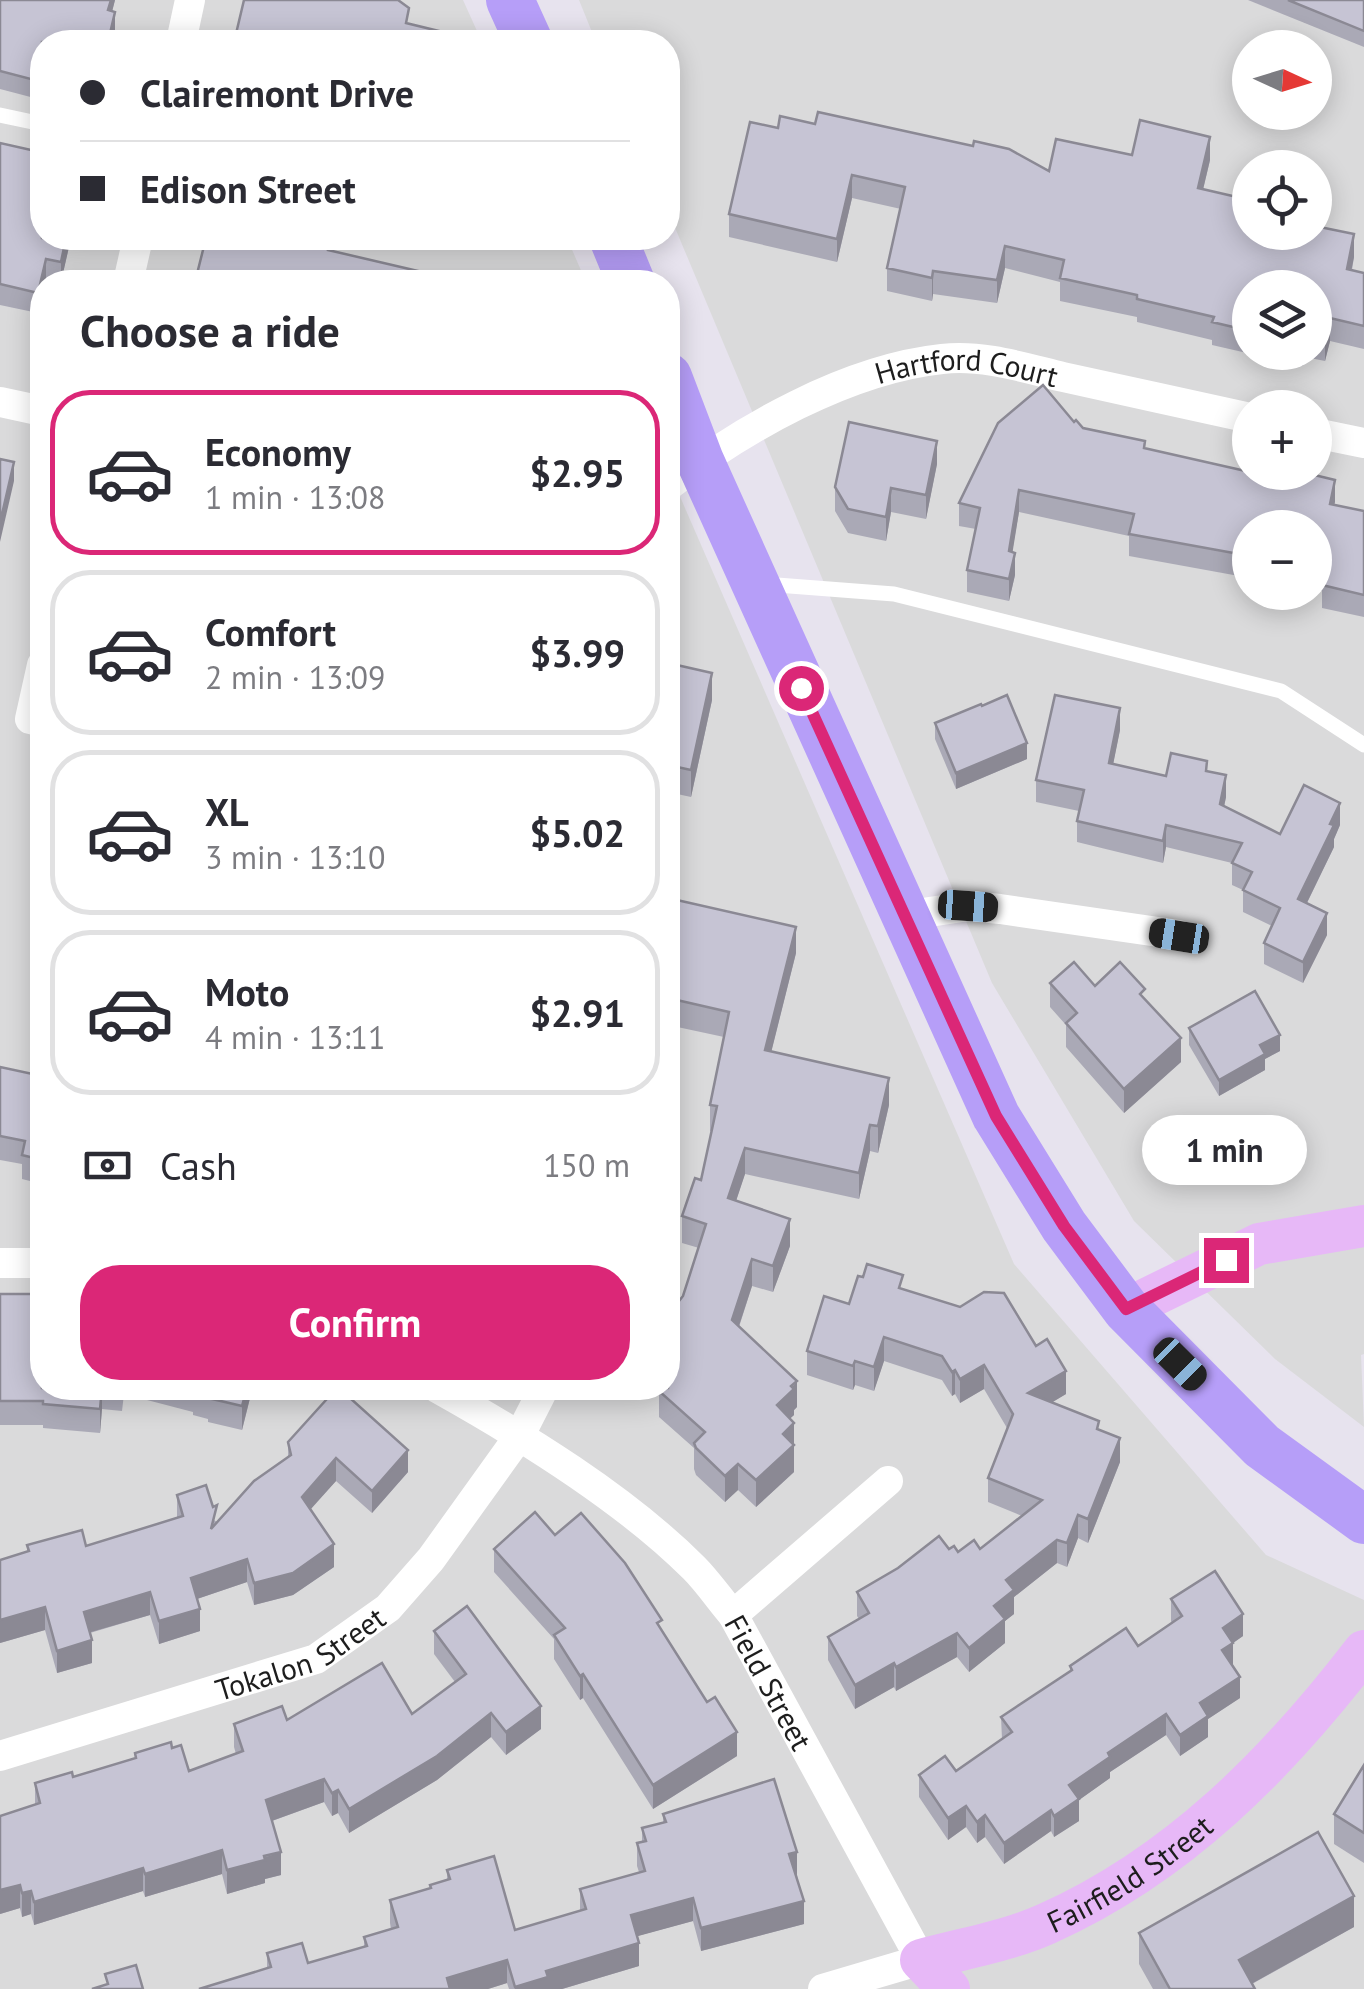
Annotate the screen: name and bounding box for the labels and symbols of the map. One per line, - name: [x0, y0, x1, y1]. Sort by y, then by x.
- north arrow: [1232, 30, 1332, 130]
- street label: Hartford Court: [870, 338, 1062, 395]
- route start: [779, 666, 824, 711]
- car: [937, 889, 999, 923]
- car: [1147, 916, 1211, 956]
- callout: 1 min: [1144, 1115, 1308, 1185]
- route end: [1204, 1238, 1249, 1283]
- car: [1148, 1332, 1212, 1396]
- street label: Tokalon Street: [210, 1597, 392, 1708]
- street label: Field Street: [717, 1607, 822, 1756]
- street label: Fairfield Street: [1040, 1806, 1220, 1941]

